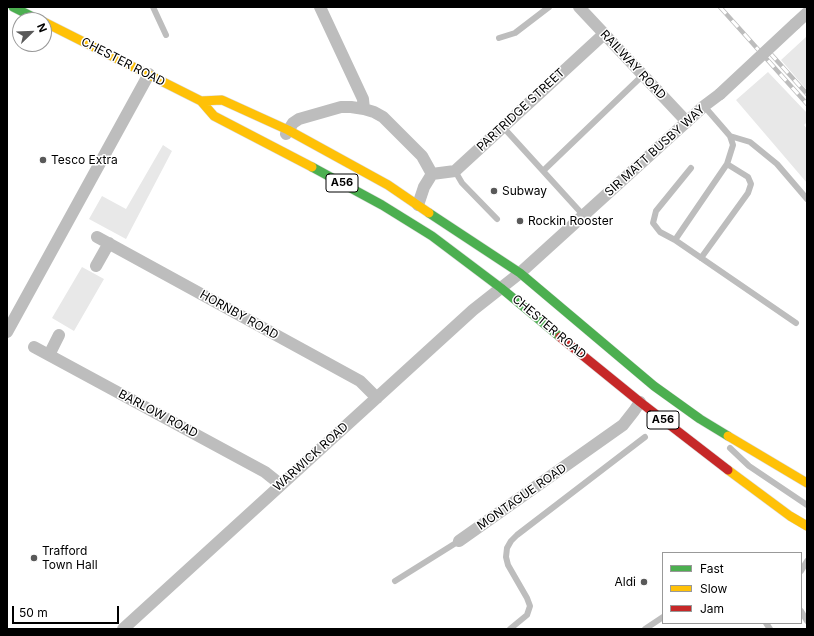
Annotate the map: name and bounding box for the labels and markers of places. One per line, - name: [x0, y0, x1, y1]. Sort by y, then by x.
- place label: Tesco Extra: [51, 153, 118, 167]
- marker: Tesco Extra: [38, 155, 48, 165]
- place label: Subway: [502, 184, 547, 198]
- marker: Subway: [489, 186, 499, 196]
- place label: Rockin Rooster: [528, 214, 613, 228]
- marker: Rockin Rooster: [515, 216, 525, 226]
- place label: Trafford Town Hall: [42, 544, 98, 572]
- marker: Trafford Town Hall: [29, 553, 39, 563]
- place label: Aldi: [615, 575, 636, 589]
- marker: Aldi: [639, 577, 649, 587]

